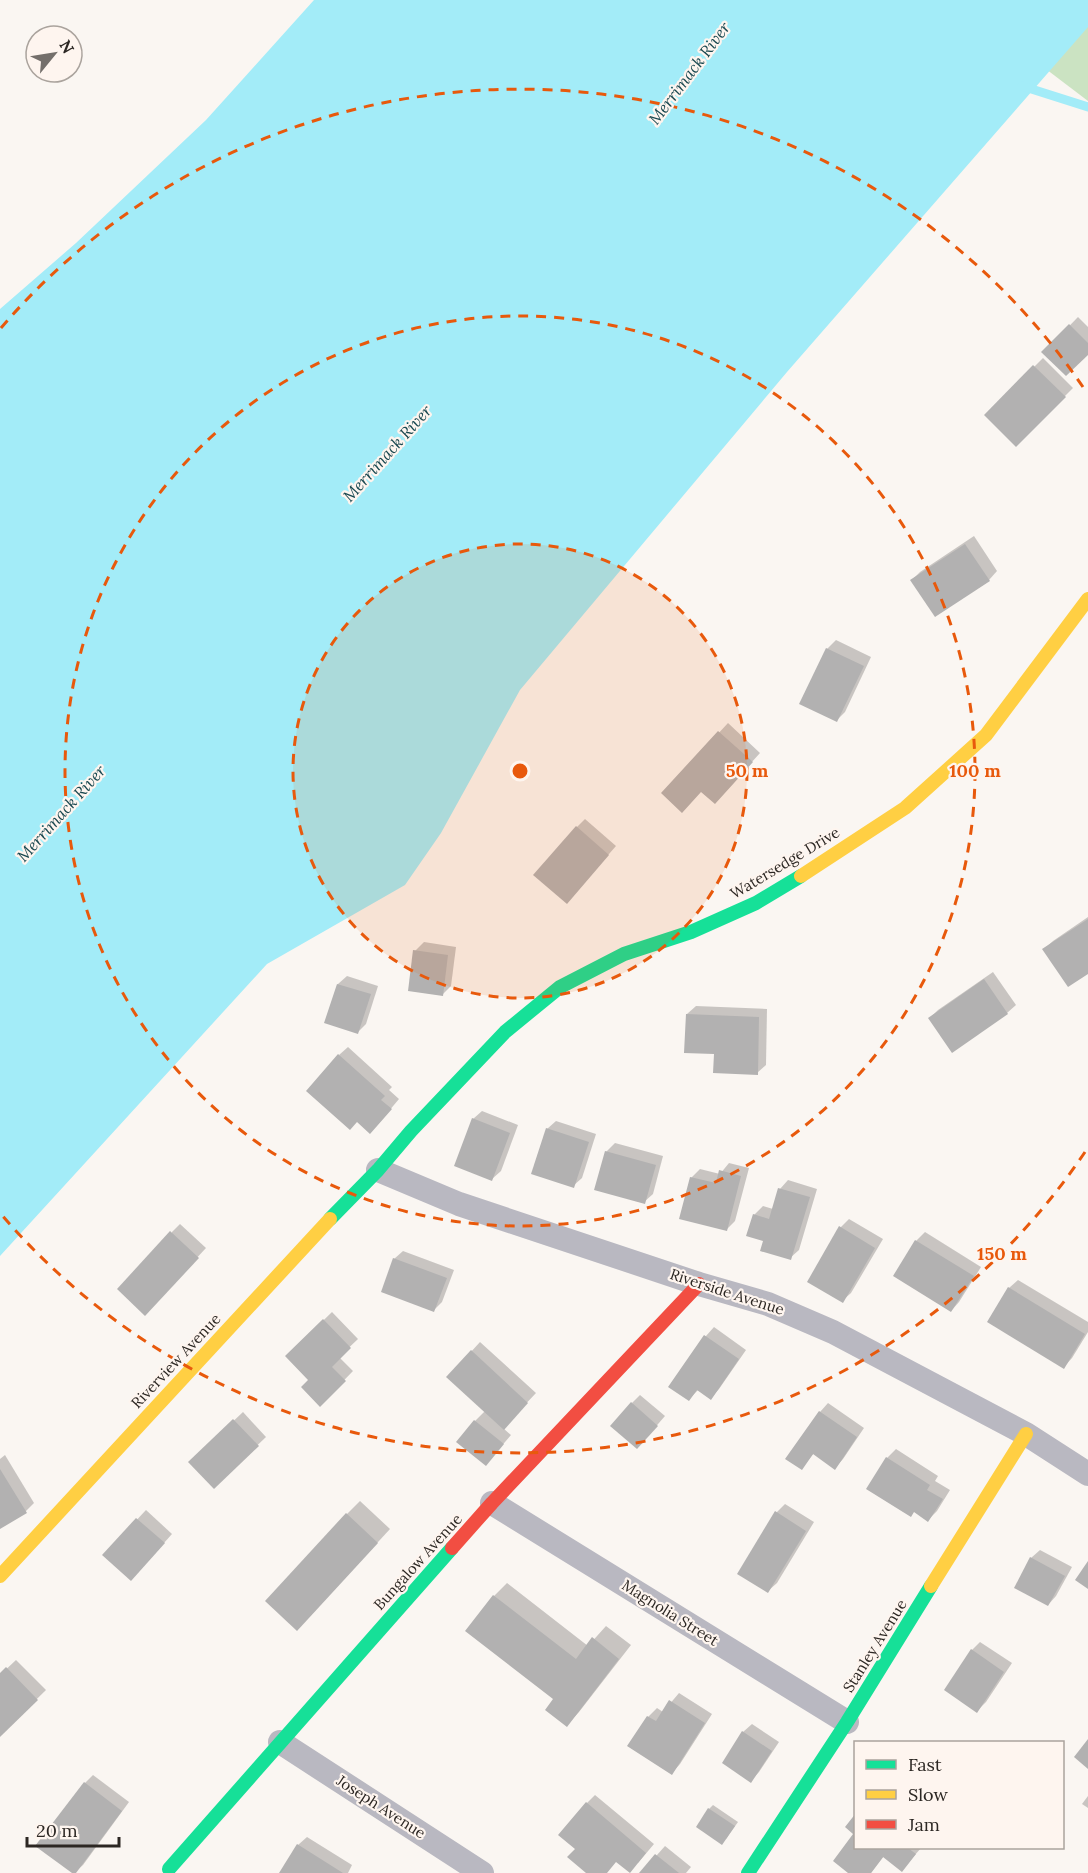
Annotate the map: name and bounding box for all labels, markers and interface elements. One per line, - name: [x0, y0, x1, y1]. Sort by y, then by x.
- water label: Merrimack River: [644, 17, 734, 128]
- north arrow: [24, 24, 84, 84]
- text: N: [55, 36, 79, 57]
- water label: Merrimack River: [338, 400, 436, 505]
- text: 50 m: [726, 759, 769, 782]
- text: 100 m: [949, 759, 1001, 782]
- water label: Merrimack River: [12, 760, 110, 865]
- centre of rings: [510, 761, 530, 781]
- street label: Watersedge Drive: [727, 822, 843, 903]
- text: 150 m: [977, 1242, 1027, 1265]
- street label: Riverside Avenue: [668, 1264, 787, 1319]
- street label: Riverview Avenue: [127, 1309, 224, 1412]
- street label: Bungalow Avenue: [369, 1510, 466, 1614]
- street label: Magnolia Street: [619, 1575, 722, 1650]
- street label: Stanley Avenue: [838, 1596, 911, 1696]
- legend: [854, 1741, 1064, 1849]
- text: Fast: [908, 1753, 942, 1776]
- street label: Joseph Avenue: [332, 1770, 429, 1842]
- text: Slow: [908, 1783, 948, 1806]
- scale bar: [27, 1810, 118, 1848]
- text: Jam: [907, 1813, 940, 1836]
- text: 20 m: [36, 1819, 78, 1842]

